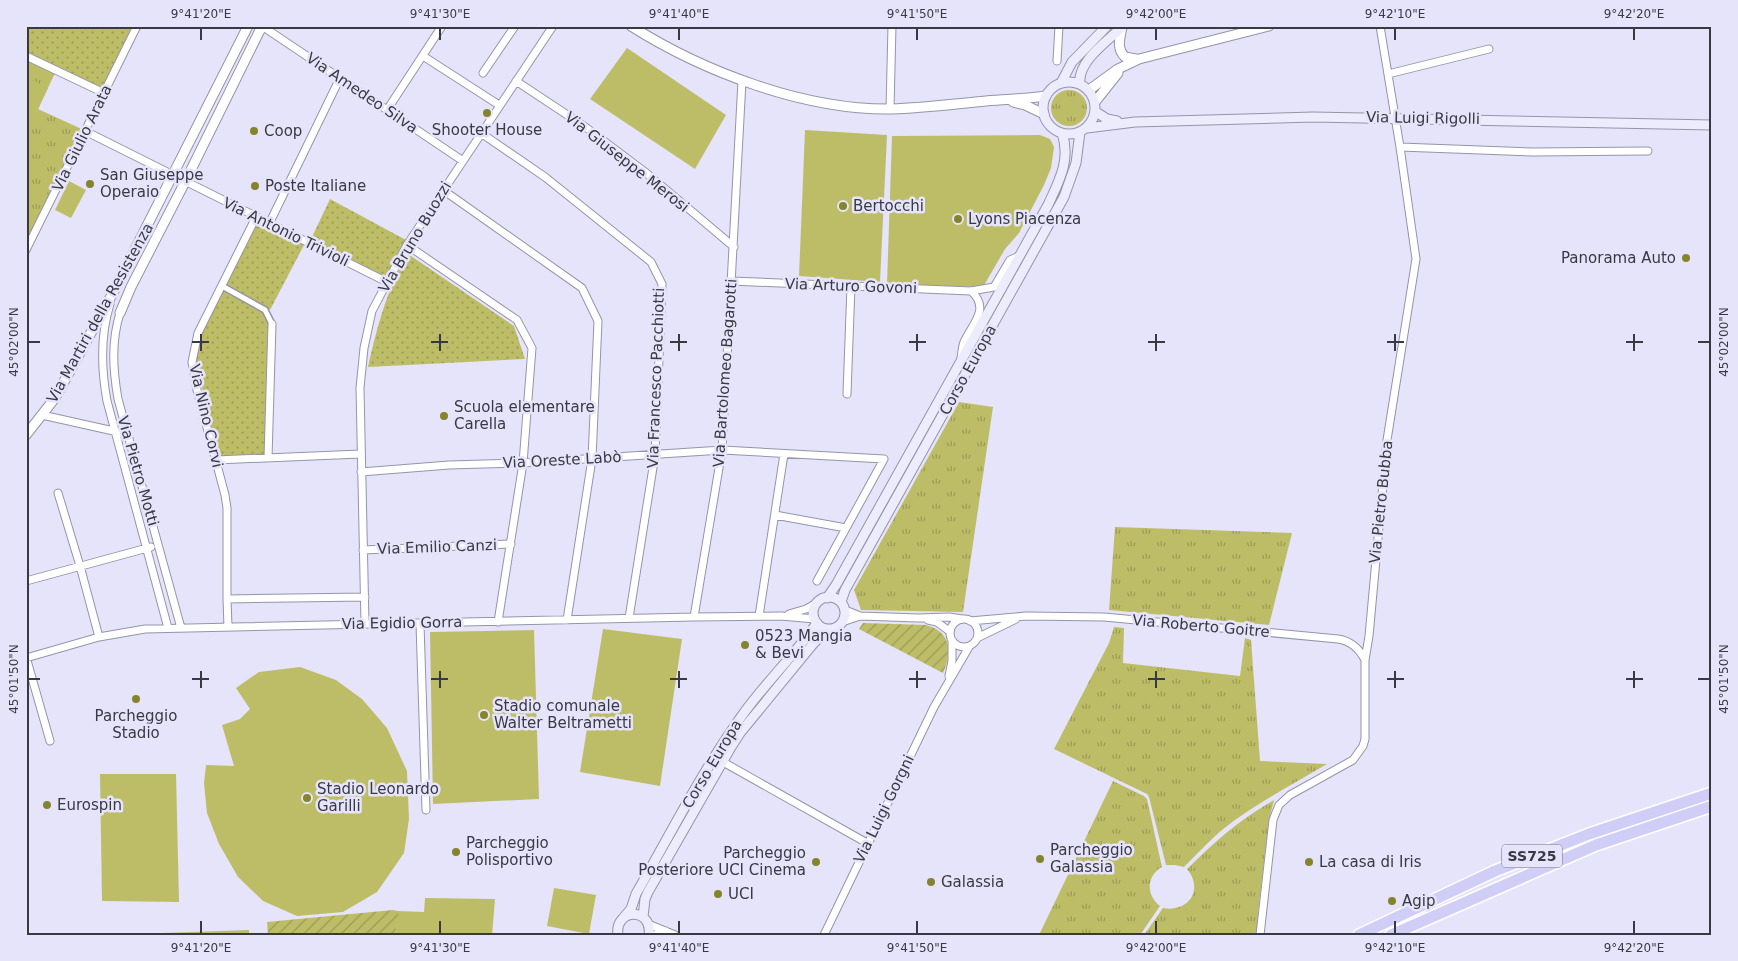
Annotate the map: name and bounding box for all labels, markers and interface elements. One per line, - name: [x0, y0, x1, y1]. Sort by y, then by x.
- text: 9°41'20"E: [171, 7, 231, 21]
- text: 9°41'30"E: [410, 7, 470, 21]
- text: 9°41'40"E: [649, 7, 709, 21]
- text: 9°41'50"E: [887, 7, 947, 21]
- text: 9°42'00"E: [1126, 7, 1186, 21]
- text: 9°42'10"E: [1365, 7, 1425, 21]
- text: 9°42'20"E: [1604, 7, 1664, 21]
- street label: Via Amedeo Silva: [303, 49, 421, 137]
- street label: Via Giulio Arata: [48, 82, 116, 194]
- marker: Shooter House: [481, 107, 493, 119]
- street label: Via Giuseppe Merosi: [561, 108, 693, 216]
- street label: Via Luigi Rigolli: [1366, 108, 1480, 128]
- place label: Shooter House: [432, 121, 542, 139]
- place label: Coop: [264, 122, 302, 140]
- marker: Coop: [248, 125, 260, 137]
- place label: San Giuseppe Operaio: [100, 166, 204, 201]
- place label: Poste Italiane: [265, 177, 366, 195]
- marker: San Giuseppe Operaio: [84, 178, 96, 190]
- street label: Via Bruno Buozzi: [375, 178, 455, 296]
- marker: Poste Italiane: [249, 180, 261, 192]
- street label: Via Antonio Trivioli: [220, 194, 352, 270]
- place label: Bertocchi: [853, 197, 924, 215]
- marker: Bertocchi: [837, 200, 849, 212]
- place label: Lyons Piacenza: [968, 210, 1081, 228]
- marker: Lyons Piacenza: [952, 213, 964, 225]
- street label: Via Martiri della Resistenza: [43, 220, 157, 406]
- place label: Panorama Auto: [1561, 249, 1676, 267]
- marker: Panorama Auto: [1680, 252, 1692, 264]
- street label: Via Arturo Govoni: [785, 275, 917, 297]
- street label: Via Bartolomeo Bagarotti: [709, 278, 741, 468]
- street label: Via Francesco Pacchiotti: [644, 287, 668, 469]
- text: 45°02'00"N: [7, 307, 21, 377]
- text: 45°02'00"N: [1717, 307, 1731, 377]
- street label: Corso Europa: [936, 322, 1000, 418]
- street label: Via Nino Corvi: [185, 362, 227, 470]
- place label: Scuola elementare Carella: [454, 398, 595, 433]
- marker: Scuola elementare Carella: [438, 410, 450, 422]
- street label: Via Pietro Motti: [114, 414, 162, 528]
- street label: Via Pietro Bubba: [1366, 439, 1396, 565]
- street label: Via Oreste Labò: [502, 448, 622, 472]
- street label: Via Emilio Canzi: [377, 536, 497, 558]
- street label: Via Roberto Goitre: [1132, 611, 1270, 641]
- street label: Via Egidio Gorra: [341, 613, 463, 633]
- place label: 0523 Mangia & Bevi: [755, 627, 852, 662]
- marker: 0523 Mangia & Bevi: [739, 639, 751, 651]
- text: 45°01'50"N: [7, 644, 21, 714]
- text: 45°01'50"N: [1717, 644, 1731, 714]
- marker: Parcheggio Stadio: [130, 693, 142, 705]
- place label: Stadio comunale Walter Beltrametti: [494, 697, 632, 732]
- place label: Parcheggio Stadio: [95, 707, 177, 742]
- marker: Stadio comunale Walter Beltrametti: [478, 709, 490, 721]
- street label: Corso Europa: [678, 716, 746, 812]
- street label: Via Luigi Gorgni: [850, 752, 918, 866]
- place label: Stadio Leonardo Garilli: [317, 780, 439, 815]
- marker: Stadio Leonardo Garilli: [301, 792, 313, 804]
- place label: Eurospin: [57, 796, 122, 814]
- marker: Eurospin: [41, 799, 53, 811]
- place label: Parcheggio Polisportivo: [466, 834, 553, 869]
- place label: Parcheggio Galassia: [1050, 841, 1133, 876]
- place label: Parcheggio Posteriore UCI Cinema: [638, 844, 806, 879]
- road number: SS725: [1502, 844, 1562, 868]
- marker: Parcheggio Polisportivo: [450, 846, 462, 858]
- marker: Parcheggio Galassia: [1034, 853, 1046, 865]
- place label: La casa di Iris: [1319, 853, 1422, 871]
- marker: Parcheggio Posteriore UCI Cinema: [810, 856, 822, 868]
- marker: La casa di Iris: [1303, 856, 1315, 868]
- place label: Galassia: [941, 873, 1004, 891]
- marker: Galassia: [925, 876, 937, 888]
- place label: UCI: [728, 885, 754, 903]
- marker: UCI: [712, 888, 724, 900]
- place label: Agip: [1402, 892, 1435, 910]
- marker: Agip: [1386, 895, 1398, 907]
- text: 9°41'20"E: [171, 941, 231, 955]
- text: 9°41'30"E: [410, 941, 470, 955]
- text: 9°41'40"E: [649, 941, 709, 955]
- text: 9°41'50"E: [887, 941, 947, 955]
- text: 9°42'00"E: [1126, 941, 1186, 955]
- text: 9°42'10"E: [1365, 941, 1425, 955]
- text: 9°42'20"E: [1604, 941, 1664, 955]

